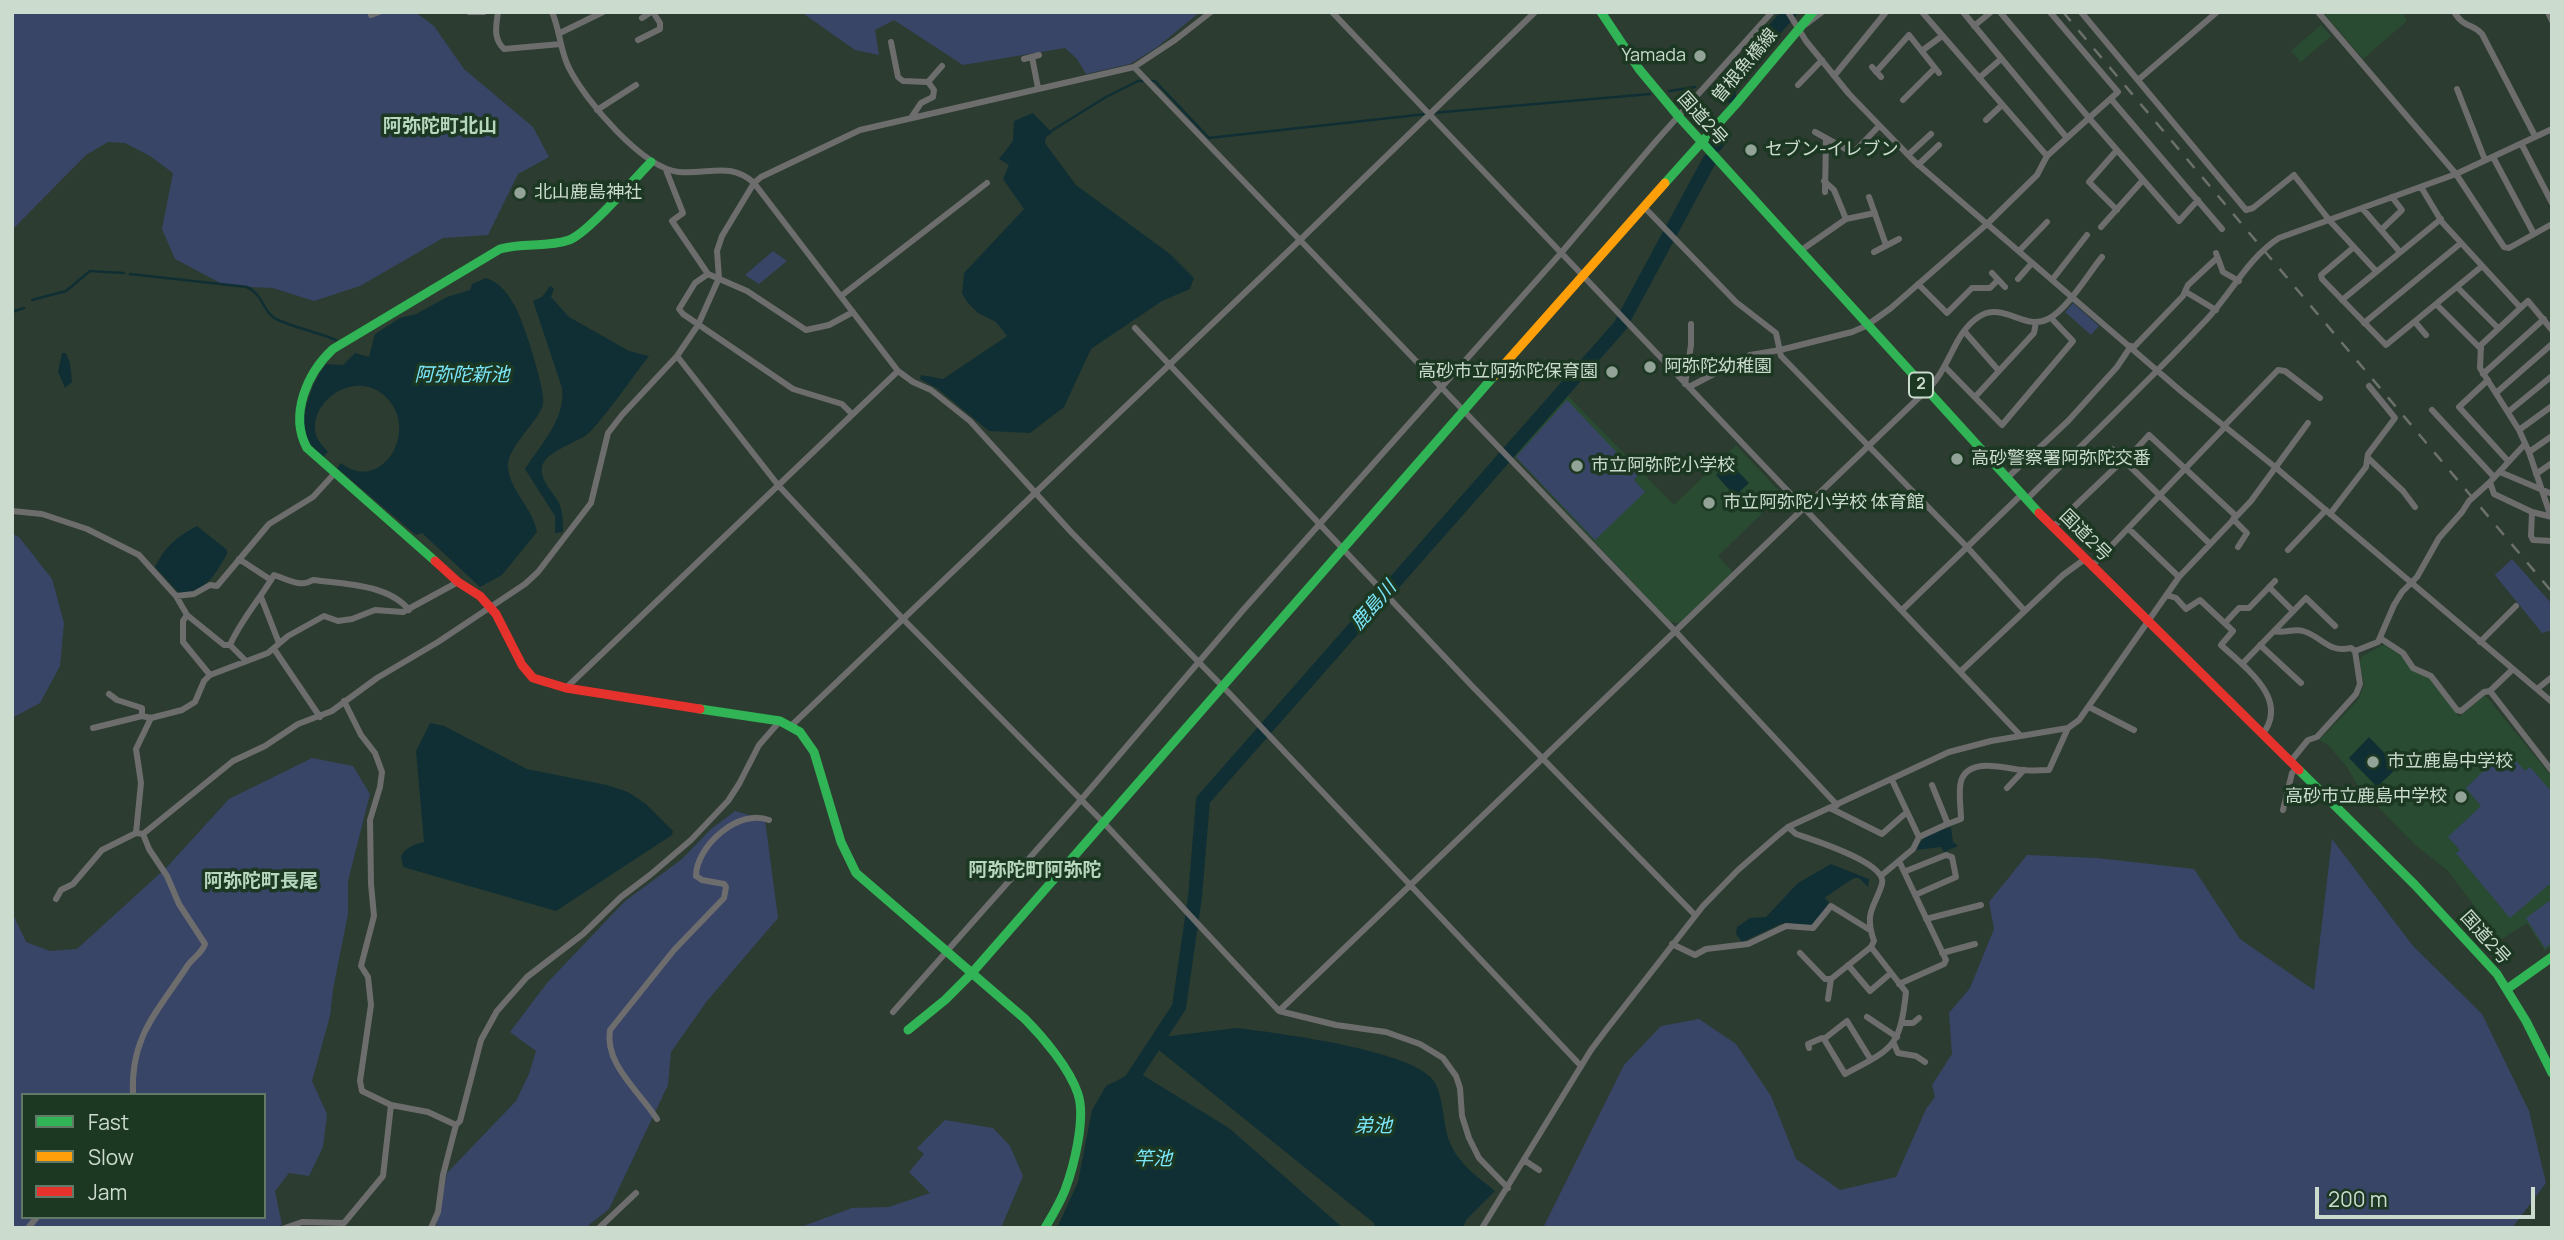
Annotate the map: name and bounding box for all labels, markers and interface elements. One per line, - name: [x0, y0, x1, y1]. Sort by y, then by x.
- street label: 曽根魚橋線: [1708, 25, 1782, 107]
- place label: Yamada: [1622, 45, 1686, 67]
- marker: Yamada: [1692, 48, 1708, 64]
- street label: 国道2号: [1672, 88, 1732, 150]
- district label: 阿弥陀町北山: [383, 116, 497, 138]
- place label: セブン-イレブン: [1765, 139, 1899, 161]
- marker: セブン-イレブン: [1743, 142, 1759, 158]
- place label: 北山鹿島神社: [534, 182, 642, 204]
- marker: 北山鹿島神社: [512, 185, 528, 201]
- place label: 阿弥陀幼稚園: [1664, 356, 1772, 378]
- marker: 阿弥陀幼稚園: [1642, 359, 1658, 375]
- place label: 高砂市立阿弥陀保育園: [1418, 361, 1598, 383]
- marker: 高砂市立阿弥陀保育園: [1604, 364, 1620, 380]
- water label: 阿弥陀新池: [415, 365, 509, 387]
- road number: 2: [1909, 372, 1933, 398]
- place label: 高砂警察署阿弥陀交番: [1971, 448, 2151, 470]
- marker: 高砂警察署阿弥陀交番: [1949, 451, 1965, 467]
- place label: 市立阿弥陀小学校: [1591, 455, 1735, 477]
- marker: 市立阿弥陀小学校: [1569, 458, 1585, 474]
- place label: 市立阿弥陀小学校 体育館: [1723, 492, 1925, 514]
- marker: 市立阿弥陀小学校 体育館: [1701, 495, 1717, 511]
- street label: 国道2号: [2055, 506, 2115, 566]
- water label: 鹿島川: [1347, 577, 1401, 635]
- place label: 市立鹿島中学校: [2387, 751, 2513, 773]
- marker: 市立鹿島中学校: [2365, 754, 2381, 770]
- place label: 高砂市立鹿島中学校: [2285, 786, 2447, 808]
- marker: 高砂市立鹿島中学校: [2453, 789, 2469, 805]
- district label: 阿弥陀町阿弥陀: [969, 860, 1101, 882]
- district label: 阿弥陀町長尾: [204, 871, 318, 893]
- street label: 国道2号: [2455, 907, 2515, 969]
- legend: [21, 1093, 266, 1219]
- text: Fast: [88, 1108, 129, 1136]
- water label: 弟池: [1354, 1116, 1392, 1138]
- text: Slow: [88, 1143, 134, 1171]
- water label: 竿池: [1134, 1149, 1172, 1171]
- scale bar: [2319, 1174, 2540, 1218]
- text: Jam: [88, 1178, 127, 1206]
- text: 200 m: [2328, 1185, 2388, 1213]

